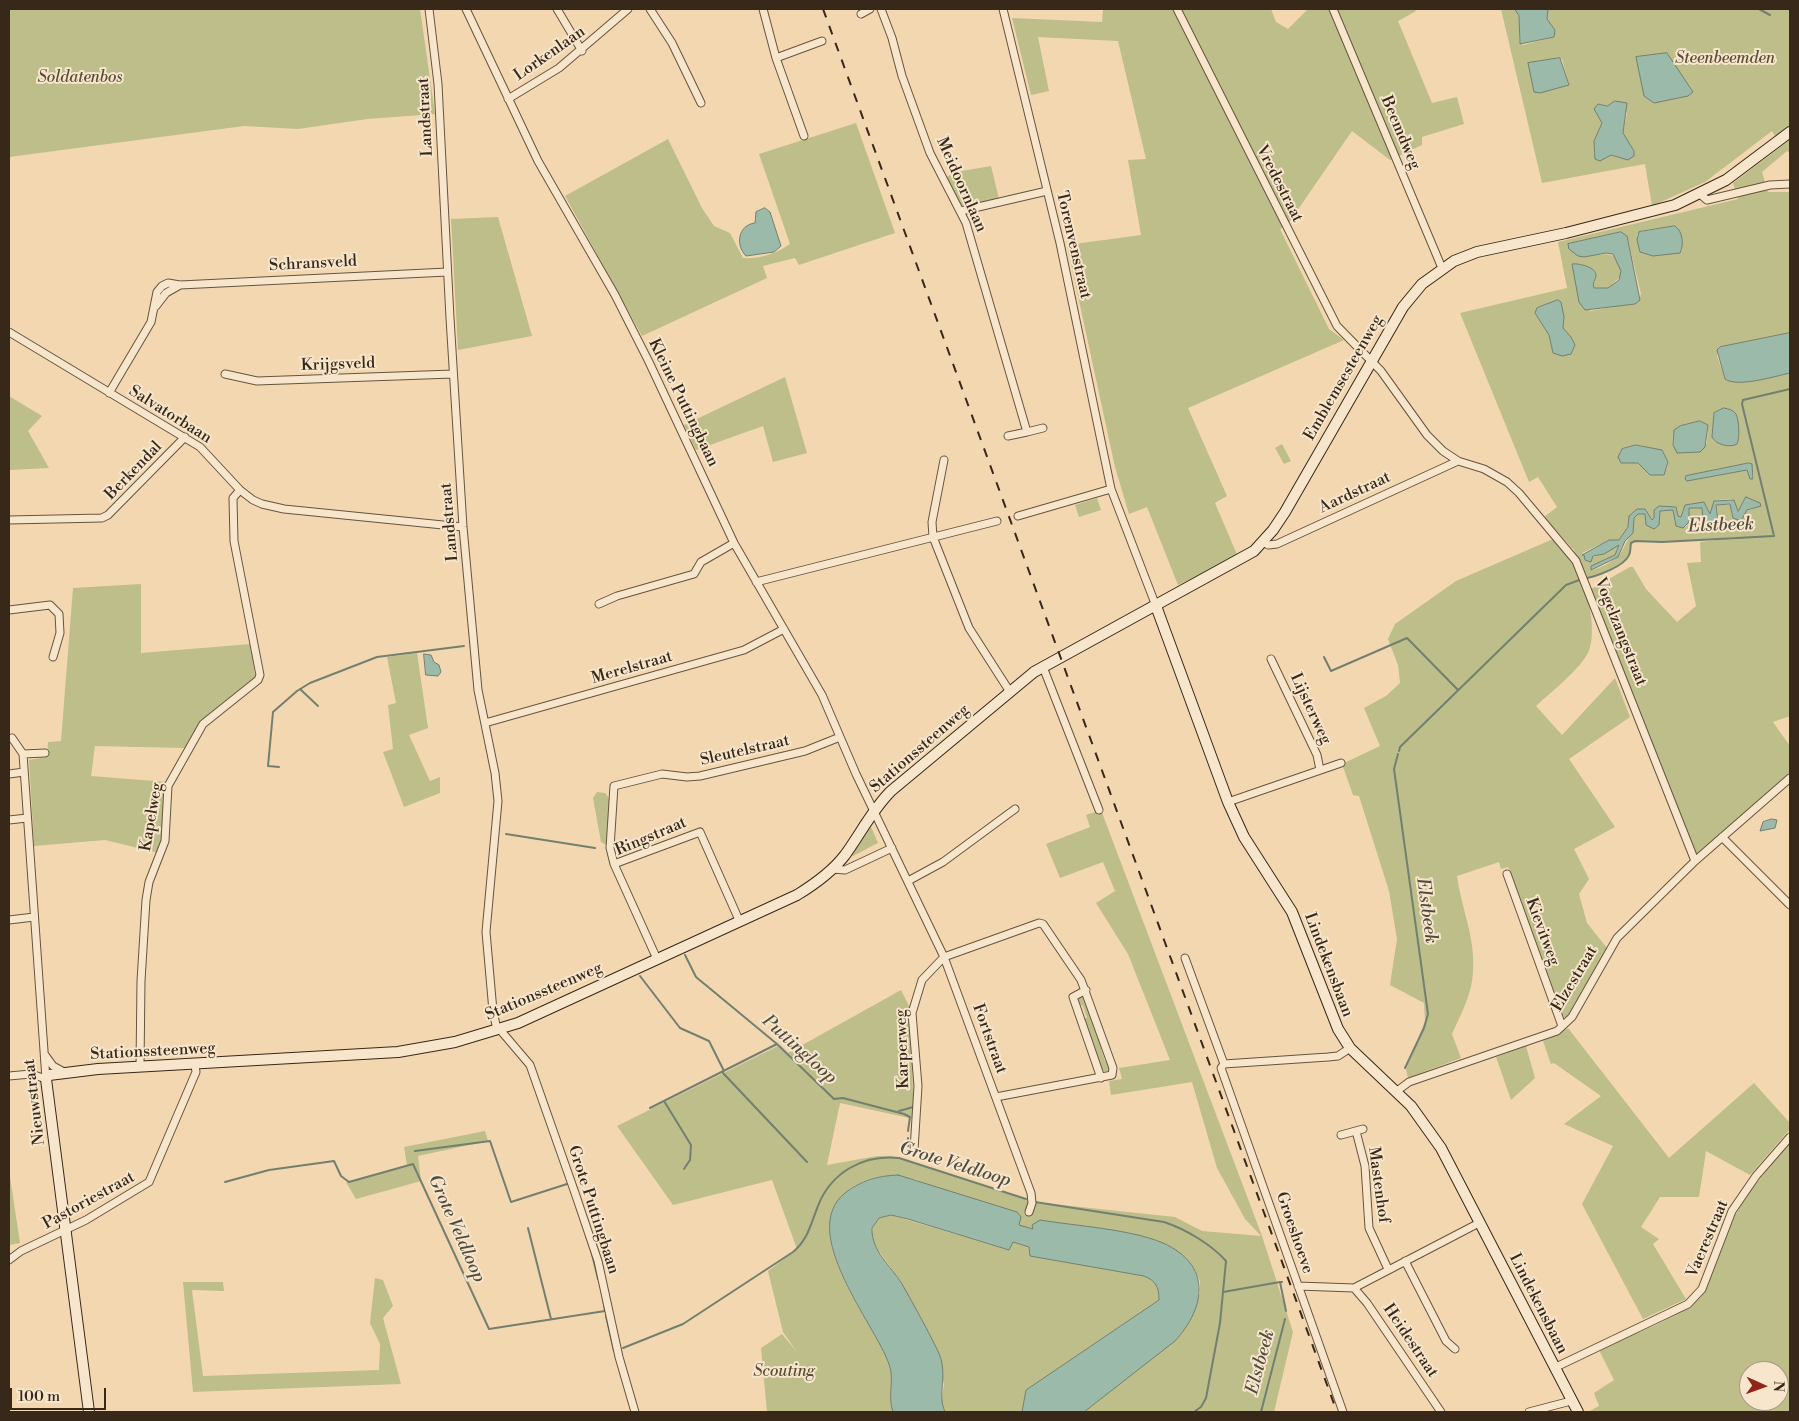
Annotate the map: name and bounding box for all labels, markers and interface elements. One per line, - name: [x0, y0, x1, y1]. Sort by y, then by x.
- street label: Lorkenlaan: [511, 22, 589, 86]
- park label: Steenbeemden: [1675, 49, 1775, 69]
- park label: Soldatenbos: [38, 68, 122, 88]
- street label: Landstraat: [414, 77, 438, 157]
- street label: Beemdweg: [1376, 93, 1424, 173]
- street label: Meidoornlaan: [932, 135, 990, 235]
- street label: Vredestraat: [1251, 142, 1307, 226]
- street label: Torenvenstraat: [1051, 189, 1095, 301]
- street label: Schransveld: [269, 252, 357, 276]
- street label: Emblemsesteenweg: [1300, 312, 1388, 444]
- street label: Kleine Puttingbaan: [644, 336, 722, 470]
- street label: Krijgsveld: [301, 354, 375, 376]
- street label: Salvatorbaan: [125, 382, 215, 448]
- street label: Berkendal: [101, 438, 167, 504]
- street label: Aardstraat: [1316, 468, 1394, 518]
- street label: Landstraat: [437, 482, 463, 562]
- water label: Elstbeek: [1688, 514, 1754, 538]
- street label: Vogelzangstraat: [1590, 575, 1650, 689]
- street label: Merelstraat: [589, 647, 675, 689]
- street label: Lijsterweg: [1285, 670, 1335, 748]
- street label: Stationssteenweg: [866, 701, 974, 797]
- street label: Sleutelstraat: [699, 731, 791, 771]
- street label: Kapelweg: [136, 781, 168, 853]
- street label: Ringstraat: [612, 813, 690, 861]
- water label: Elstbeek: [1411, 877, 1441, 945]
- street label: Kievitweg: [1521, 895, 1563, 969]
- street label: Lindekensbaan: [1299, 910, 1357, 1020]
- street label: Elzestraat: [1548, 943, 1602, 1015]
- street label: Stationssteenweg: [483, 959, 605, 1025]
- street label: Fortstraat: [968, 1001, 1010, 1077]
- street label: Karperweg: [892, 1009, 914, 1089]
- water label: Puttingloop: [757, 1011, 841, 1089]
- street label: Stationssteenweg: [90, 1039, 216, 1065]
- street label: Nieuwstraat: [20, 1058, 50, 1146]
- water label: Grote Veldloop: [896, 1138, 1014, 1192]
- street label: Grote Puttingbaan: [563, 1143, 623, 1277]
- street label: Mastenhof: [1363, 1146, 1393, 1224]
- street label: Pastoriestraat: [40, 1168, 138, 1234]
- water label: Grote Veldloop: [423, 1172, 489, 1286]
- street label: Groeshoeve: [1271, 1190, 1317, 1276]
- street label: Vaerestraat: [1683, 1197, 1733, 1281]
- street label: Lindekensbaan: [1504, 1251, 1572, 1357]
- street label: Heidestraat: [1378, 1300, 1442, 1382]
- water label: Elstbeek: [1242, 1327, 1280, 1397]
- north arrow: [1739, 1361, 1789, 1411]
- park label: Scouting: [753, 1362, 815, 1382]
- scale bar: [12, 1378, 109, 1410]
- text: N: [1769, 1381, 1787, 1392]
- text: 100 m: [18, 1387, 60, 1406]

